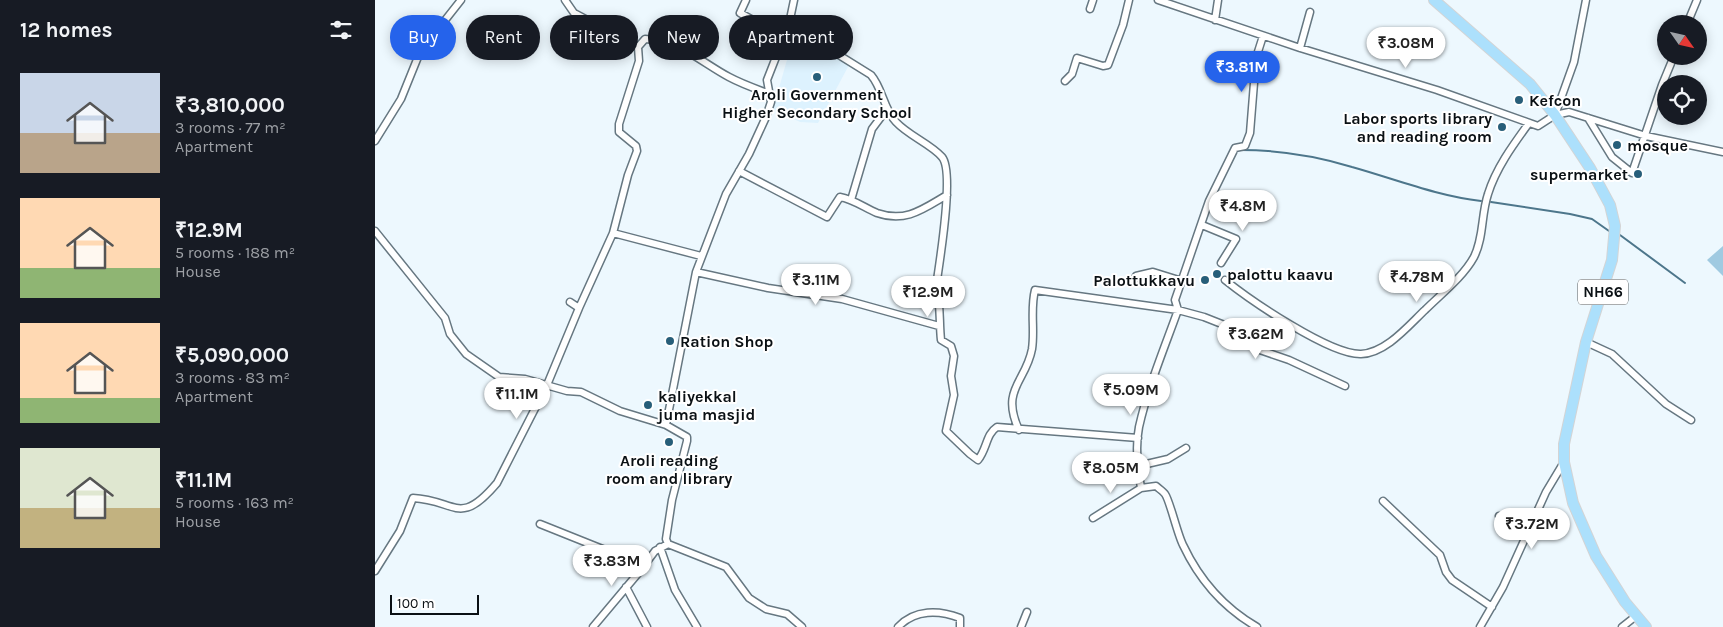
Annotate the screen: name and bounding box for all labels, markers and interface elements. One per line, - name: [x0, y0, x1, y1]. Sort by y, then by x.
- chip: Buy: [390, 15, 456, 60]
- chip: Rent: [466, 15, 540, 60]
- chip: Filters: [550, 15, 638, 60]
- chip: New: [648, 15, 719, 60]
- chip: Apartment: [729, 15, 853, 60]
- north arrow: [1657, 15, 1707, 65]
- map controls: [1657, 15, 1707, 125]
- icon: filters: [327, 16, 355, 44]
- text: 12 homes: [20, 18, 113, 42]
- pin: ₹3.08M: [1365, 27, 1447, 69]
- text: ₹3.08M: [1378, 33, 1435, 52]
- pin: ₹3.81M: [1201, 51, 1283, 93]
- text: ₹3.81M: [1216, 57, 1268, 76]
- marker: Aroli Government Higher Secondary School: [811, 71, 823, 83]
- button: locate: [1657, 75, 1707, 125]
- place label: Aroli Government Higher Secondary School: [722, 85, 912, 122]
- place label: Kefcon: [1529, 91, 1581, 110]
- icon: home: [60, 93, 120, 153]
- text: ₹3,810,000: [175, 93, 285, 117]
- marker: Kefcon: [1513, 94, 1525, 106]
- place label: Labor sports library and reading room: [1343, 109, 1492, 146]
- text: 3 rooms · 77 m²: [175, 118, 286, 137]
- marker: Labor sports library and reading room: [1496, 121, 1508, 133]
- place label: mosque: [1627, 136, 1688, 155]
- text: Apartment: [175, 137, 253, 156]
- marker: mosque: [1611, 139, 1623, 151]
- place label: supermarket: [1530, 165, 1628, 184]
- marker: supermarket: [1632, 168, 1644, 180]
- pin: ₹4.8M: [1208, 190, 1278, 232]
- text: ₹4.8M: [1220, 196, 1266, 215]
- icon: home: [60, 218, 120, 278]
- text: ₹12.9M: [175, 218, 243, 242]
- text: 5 rooms · 188 m²: [175, 243, 295, 262]
- pin: ₹4.78M: [1376, 260, 1458, 303]
- text: House: [175, 262, 221, 281]
- pin: ₹3.11M: [775, 264, 857, 306]
- place label: palottu kaavu: [1227, 265, 1333, 284]
- text: ₹4.78M: [1390, 267, 1444, 286]
- marker: palottu kaavu: [1211, 268, 1223, 280]
- text: ₹3.11M: [792, 270, 840, 289]
- place label: Palottukkavu: [1093, 271, 1195, 290]
- marker: Palottukkavu: [1199, 274, 1211, 286]
- pin: ₹12.9M: [887, 276, 969, 318]
- road number: NH66: [1578, 280, 1628, 304]
- text: ₹12.9M: [902, 282, 954, 301]
- pin: ₹3.62M: [1215, 318, 1297, 360]
- text: ₹3.62M: [1228, 324, 1284, 343]
- place label: Ration Shop: [680, 332, 774, 351]
- marker: Ration Shop: [664, 335, 676, 347]
- icon: home: [60, 343, 120, 403]
- text: ₹5,090,000: [175, 343, 289, 367]
- text: 3 rooms · 83 m²: [175, 368, 290, 387]
- pin: ₹5.09M: [1090, 374, 1172, 416]
- pin: ₹11.1M: [476, 378, 558, 420]
- text: ₹5.09M: [1103, 380, 1159, 399]
- text: ₹11.1M: [495, 384, 539, 403]
- text: Apartment: [175, 387, 253, 406]
- place label: kaliyekkal juma masjid: [656, 387, 755, 424]
- marker: kaliyekkal juma masjid: [642, 399, 654, 411]
- marker: Aroli reading room and library: [663, 436, 675, 448]
- place label: Aroli reading room and library: [606, 451, 732, 488]
- pin: ₹8.05M: [1070, 452, 1152, 494]
- text: ₹8.05M: [1083, 458, 1139, 477]
- icon: home: [60, 468, 120, 528]
- text: ₹11.1M: [175, 468, 232, 492]
- text: 5 rooms · 163 m²: [175, 493, 294, 512]
- pin: ₹3.72M: [1491, 508, 1573, 550]
- text: House: [175, 512, 221, 531]
- text: ₹3.72M: [1505, 514, 1559, 533]
- pin: ₹3.83M: [571, 544, 653, 587]
- text: ₹3.83M: [584, 551, 640, 570]
- scale bar: [390, 592, 479, 615]
- text: 100 m: [397, 595, 435, 612]

